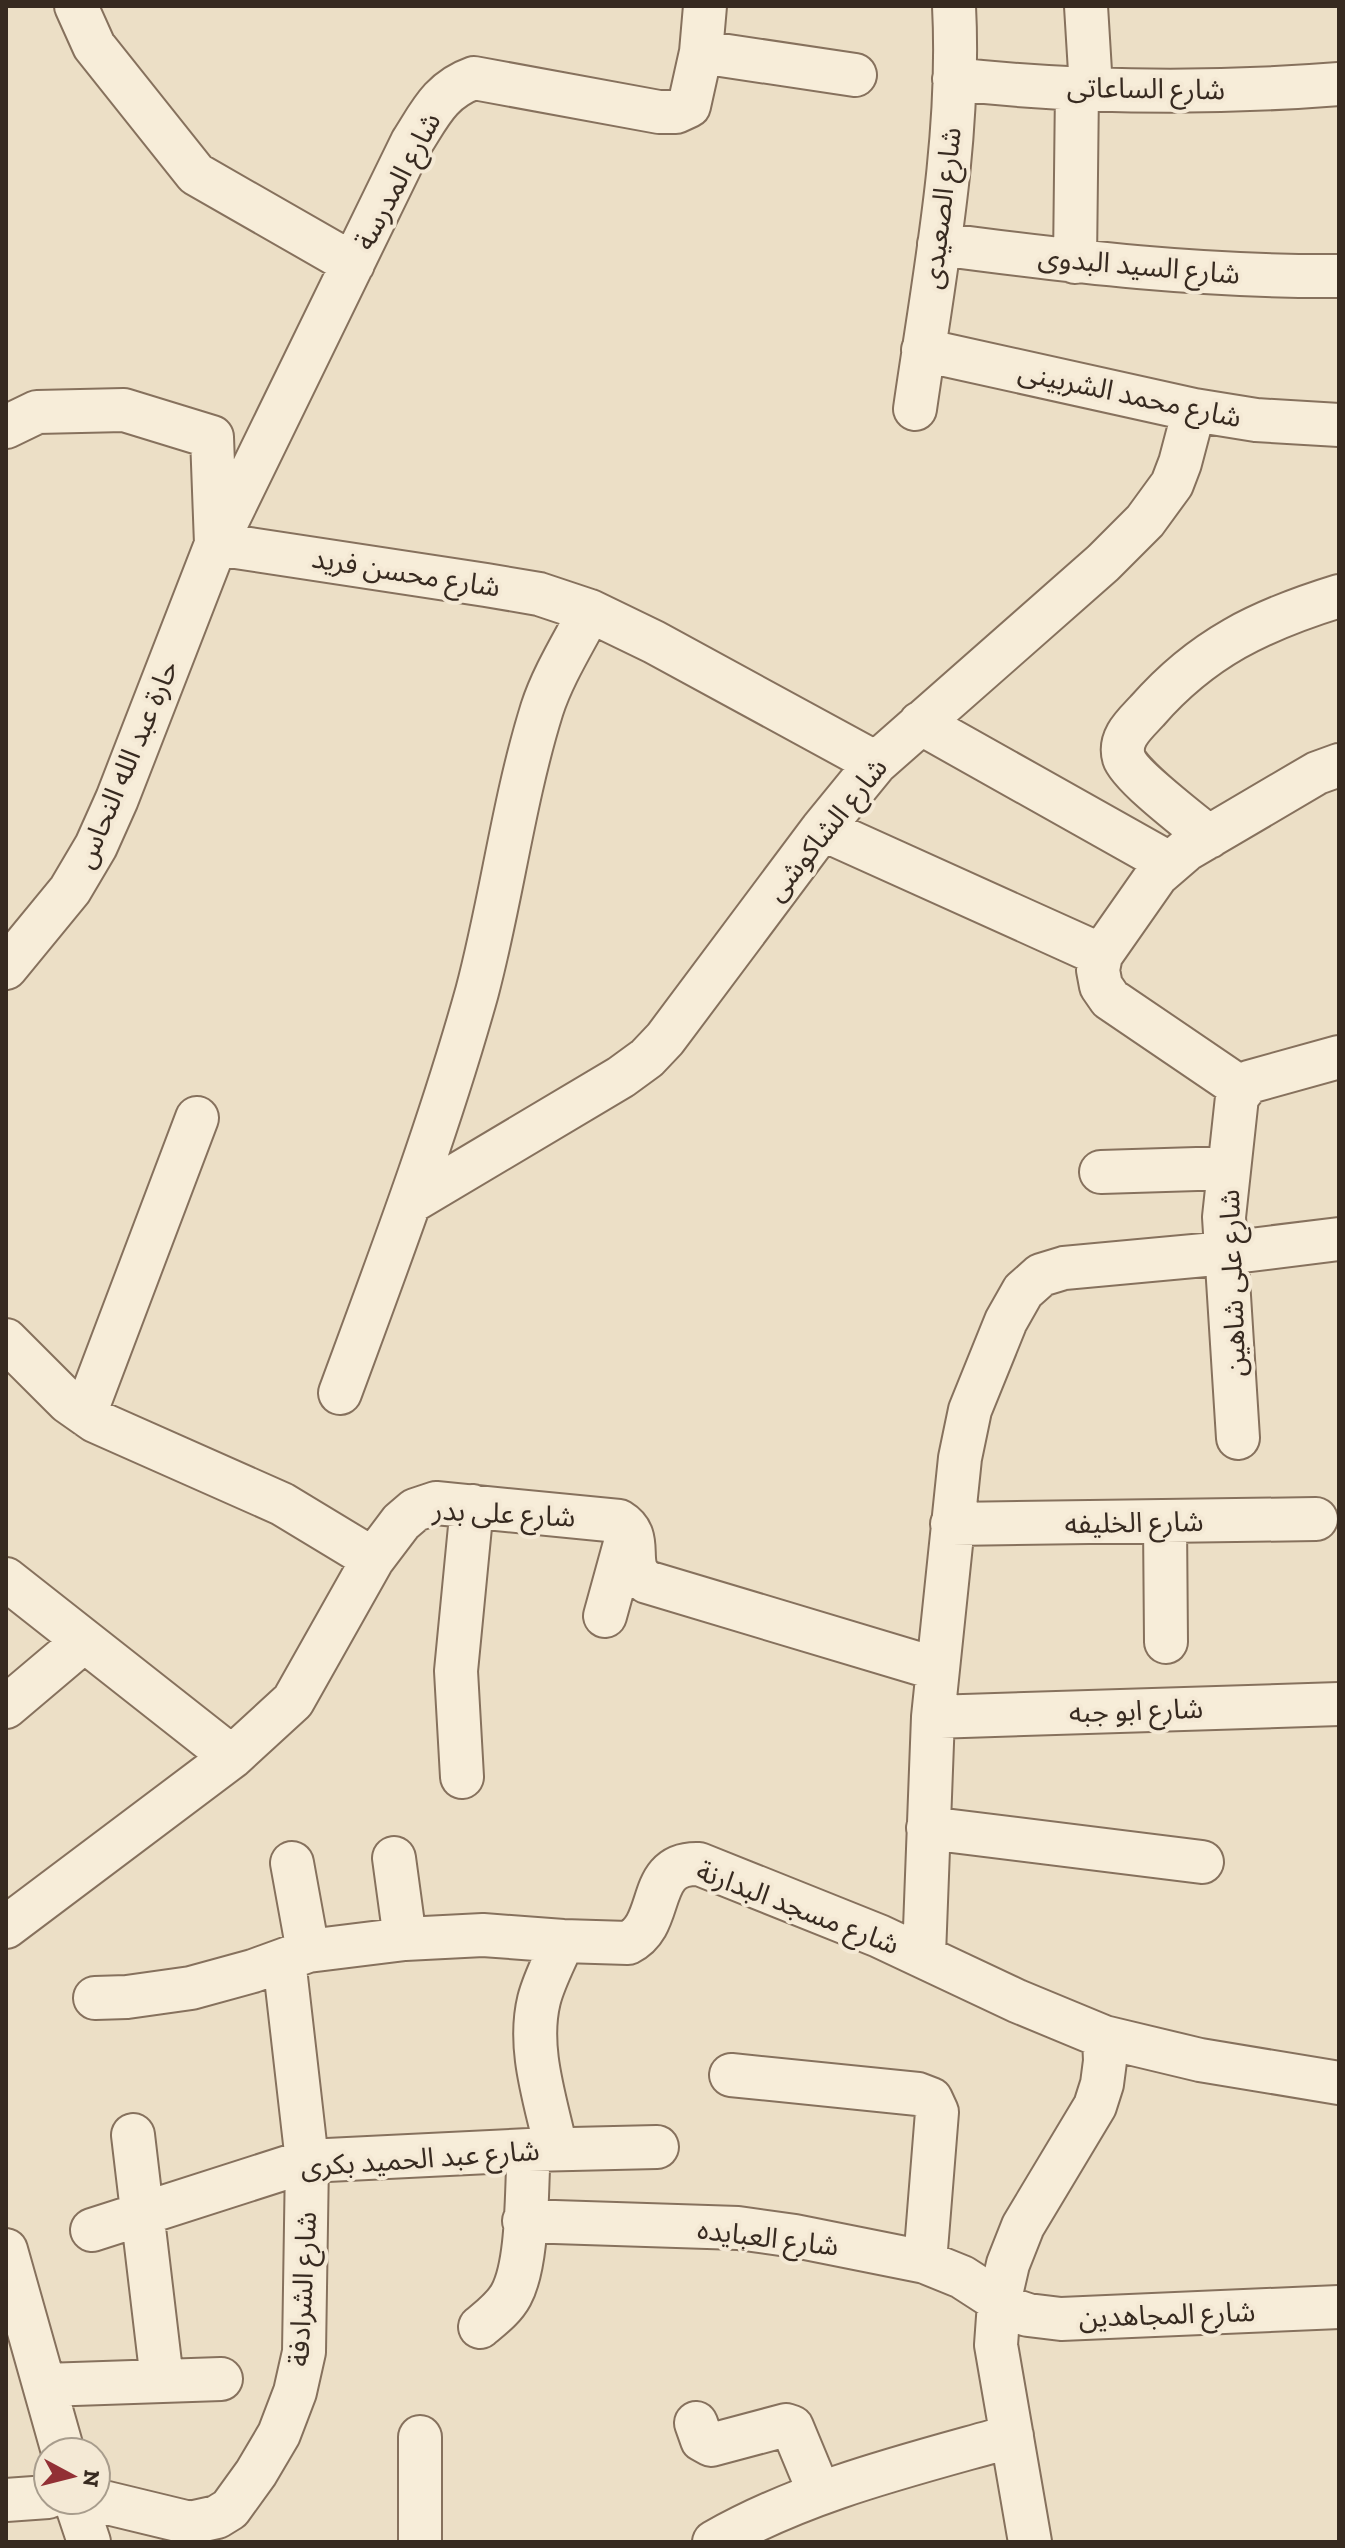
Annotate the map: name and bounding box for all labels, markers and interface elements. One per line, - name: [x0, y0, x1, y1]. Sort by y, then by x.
- street label: شارع الساعاتى: [1067, 71, 1225, 110]
- street label: شارع المدرسة: [347, 107, 451, 258]
- street label: شارع الصعيدى: [915, 125, 972, 291]
- street label: شارع السيد البدوى: [1036, 240, 1241, 295]
- street label: شارع محمد الشربينى: [1015, 355, 1244, 438]
- street label: شارع محسن فريد: [309, 541, 502, 608]
- street label: حارة عبد الله النحاس: [68, 656, 185, 873]
- street label: شارع الشاكوشى: [759, 751, 897, 910]
- street label: شارع على شاهين: [1213, 1189, 1256, 1377]
- street label: شارع على بدر: [430, 1493, 576, 1538]
- street label: شارع الخليفه: [1064, 1505, 1204, 1544]
- street label: شارع ابو جبه: [1068, 1692, 1204, 1733]
- street label: شارع مسجد البدارنة: [690, 1854, 904, 1965]
- street label: شارع عبد الحميد بكرى: [299, 2134, 541, 2187]
- street label: شارع الشرادفة: [282, 2211, 327, 2368]
- street label: شارع العبايده: [695, 2212, 840, 2266]
- street label: شارع المجاهدين: [1078, 2295, 1256, 2338]
- north arrow: [32, 2436, 112, 2516]
- text: N: [77, 2468, 106, 2489]

